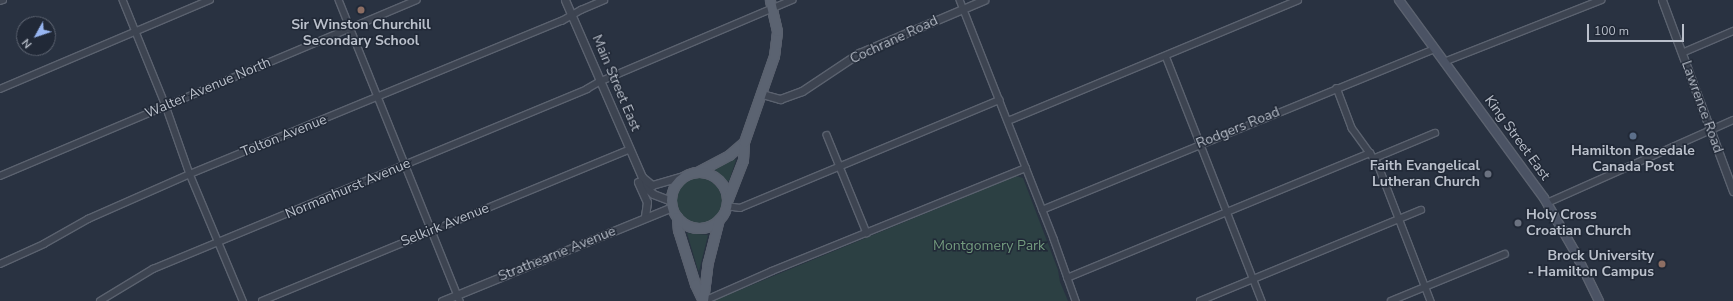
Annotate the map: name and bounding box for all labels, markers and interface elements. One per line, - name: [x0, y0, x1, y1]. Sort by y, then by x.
- marker: Sir Winston Churchill Secondary School: [356, 5, 366, 15]
- street label: Cochrane Road: [847, 12, 941, 68]
- north arrow: [16, 16, 56, 56]
- scale bar: [1589, 16, 1686, 42]
- place label: Sir Winston Churchill Secondary School: [291, 17, 431, 50]
- text: 100 m: [1594, 23, 1629, 39]
- street label: Main Street East: [588, 32, 644, 134]
- text: N: [19, 35, 36, 51]
- street label: Walter Avenue North: [143, 54, 273, 122]
- street label: Lawrence Road: [1678, 59, 1726, 155]
- street label: King Street East: [1481, 92, 1553, 184]
- street label: Rodgers Road: [1194, 104, 1282, 152]
- street label: Tolton Avenue: [239, 111, 329, 161]
- marker: Hamilton Rosedale Canada Post: [1628, 131, 1638, 141]
- place label: Hamilton Rosedale Canada Post: [1571, 143, 1695, 176]
- street label: Normanhurst Avenue: [283, 155, 413, 223]
- place label: Faith Evangelical Lutheran Church: [1370, 158, 1480, 190]
- marker: Faith Evangelical Lutheran Church: [1483, 169, 1493, 179]
- street label: Selkirk Avenue: [398, 200, 492, 250]
- place label: Holy Cross Croatian Church: [1526, 207, 1631, 240]
- marker: Holy Cross Croatian Church: [1513, 218, 1523, 228]
- street label: Strathearne Avenue: [496, 223, 618, 285]
- park label: Montgomery Park: [933, 238, 1045, 254]
- place label: Brock University - Hamilton Campus: [1528, 248, 1654, 280]
- marker: Brock University - Hamilton Campus: [1657, 259, 1667, 269]

